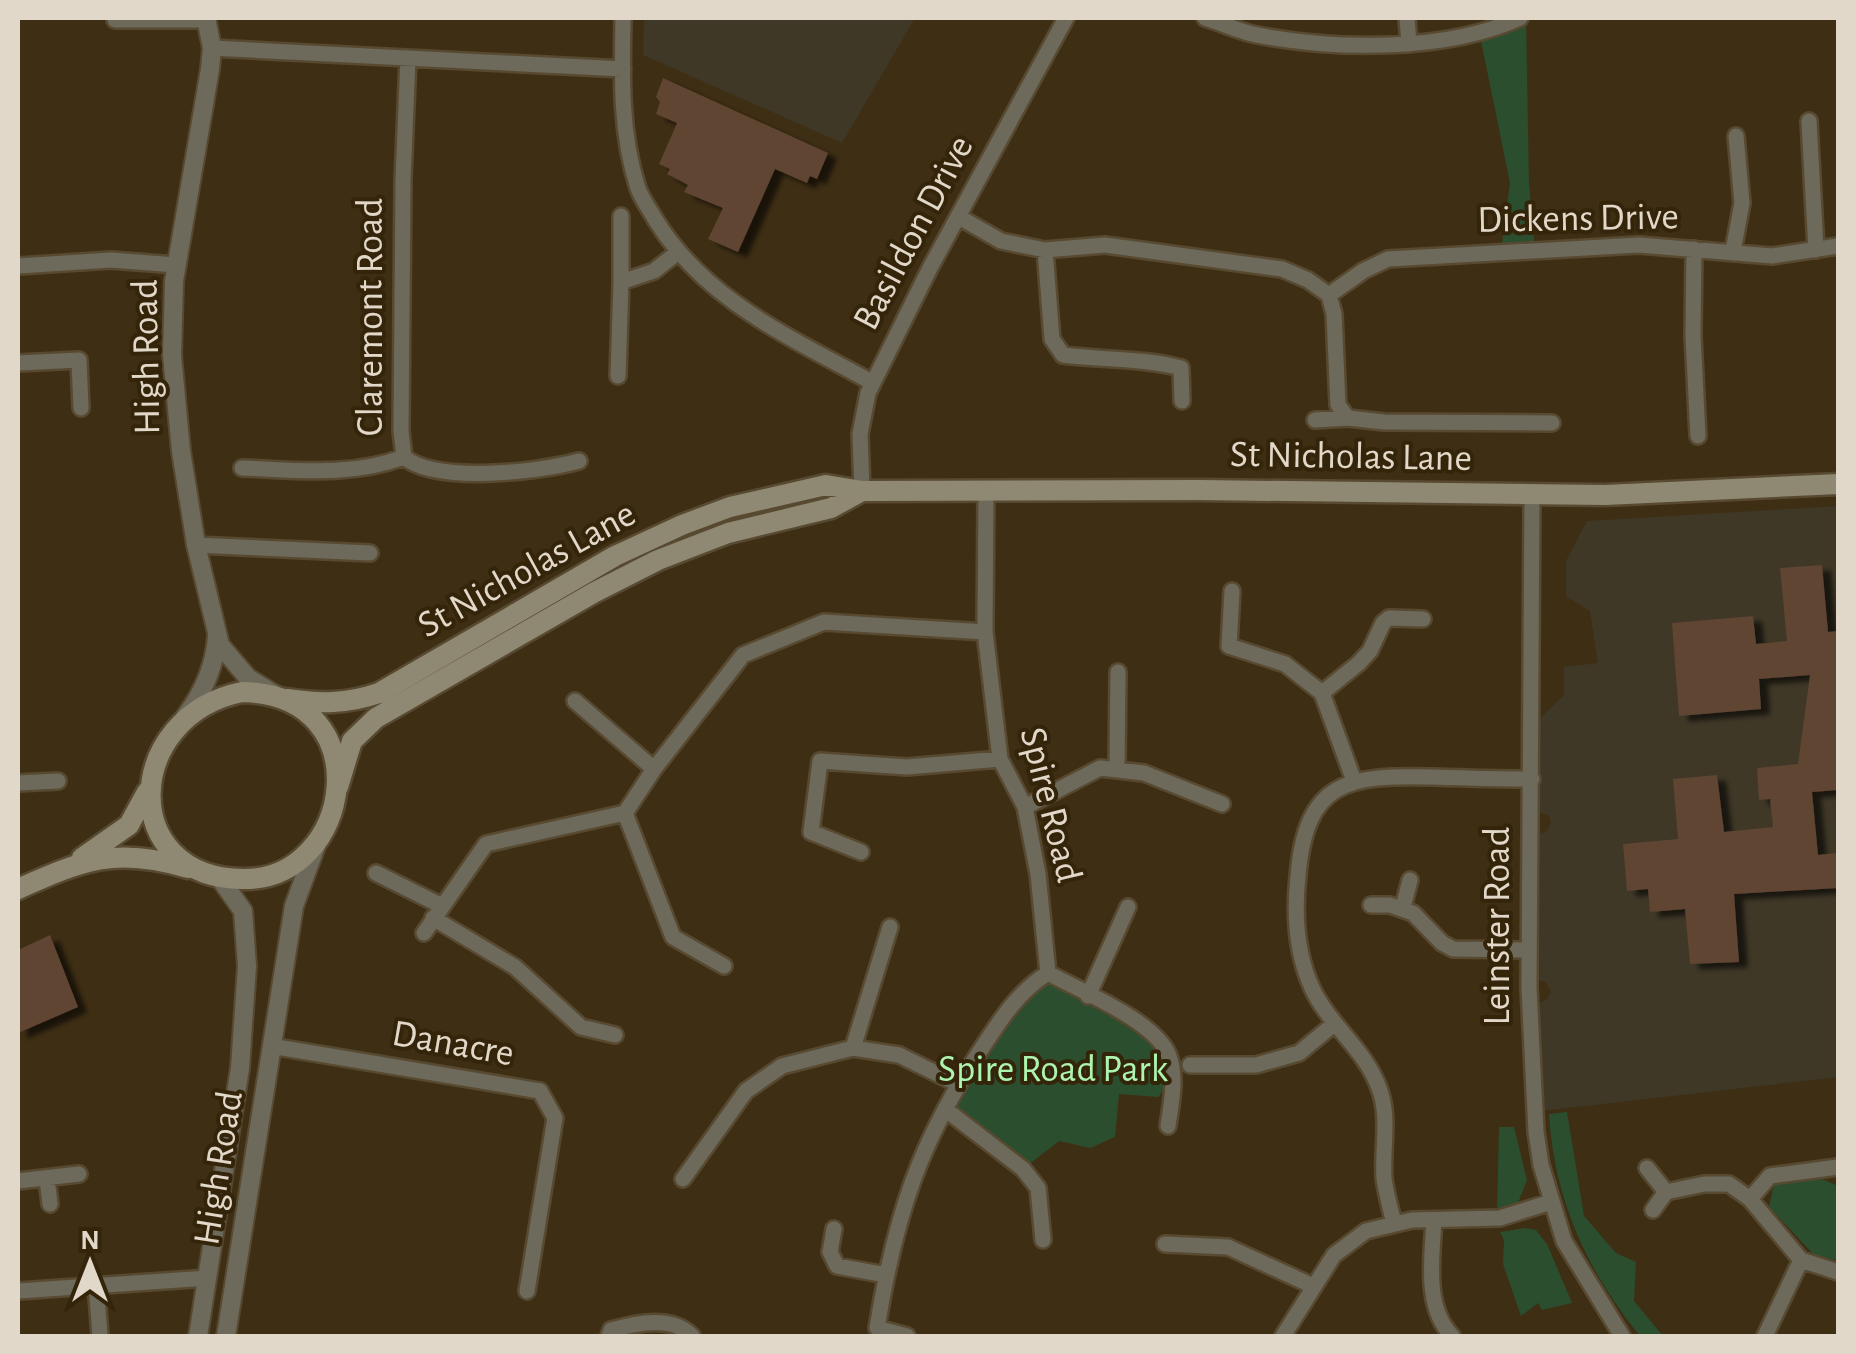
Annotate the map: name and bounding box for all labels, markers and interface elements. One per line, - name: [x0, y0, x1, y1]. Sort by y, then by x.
- street label: Basildon Drive: [847, 130, 981, 336]
- street label: Claremont Road: [352, 198, 390, 436]
- street label: Dickens Drive: [1477, 198, 1679, 240]
- street label: High Road: [127, 279, 167, 435]
- street label: St Nicholas Lane: [1230, 436, 1472, 478]
- street label: St Nicholas Lane: [412, 495, 642, 645]
- street label: Spire Road: [1012, 724, 1088, 886]
- street label: Leinster Road: [1479, 827, 1517, 1025]
- street label: Danacre: [389, 1015, 517, 1073]
- park label: Spire Road Park: [938, 1051, 1169, 1089]
- street label: High Road: [188, 1088, 250, 1248]
- north arrow: [40, 1214, 140, 1314]
- text: N: [80, 1227, 100, 1255]

